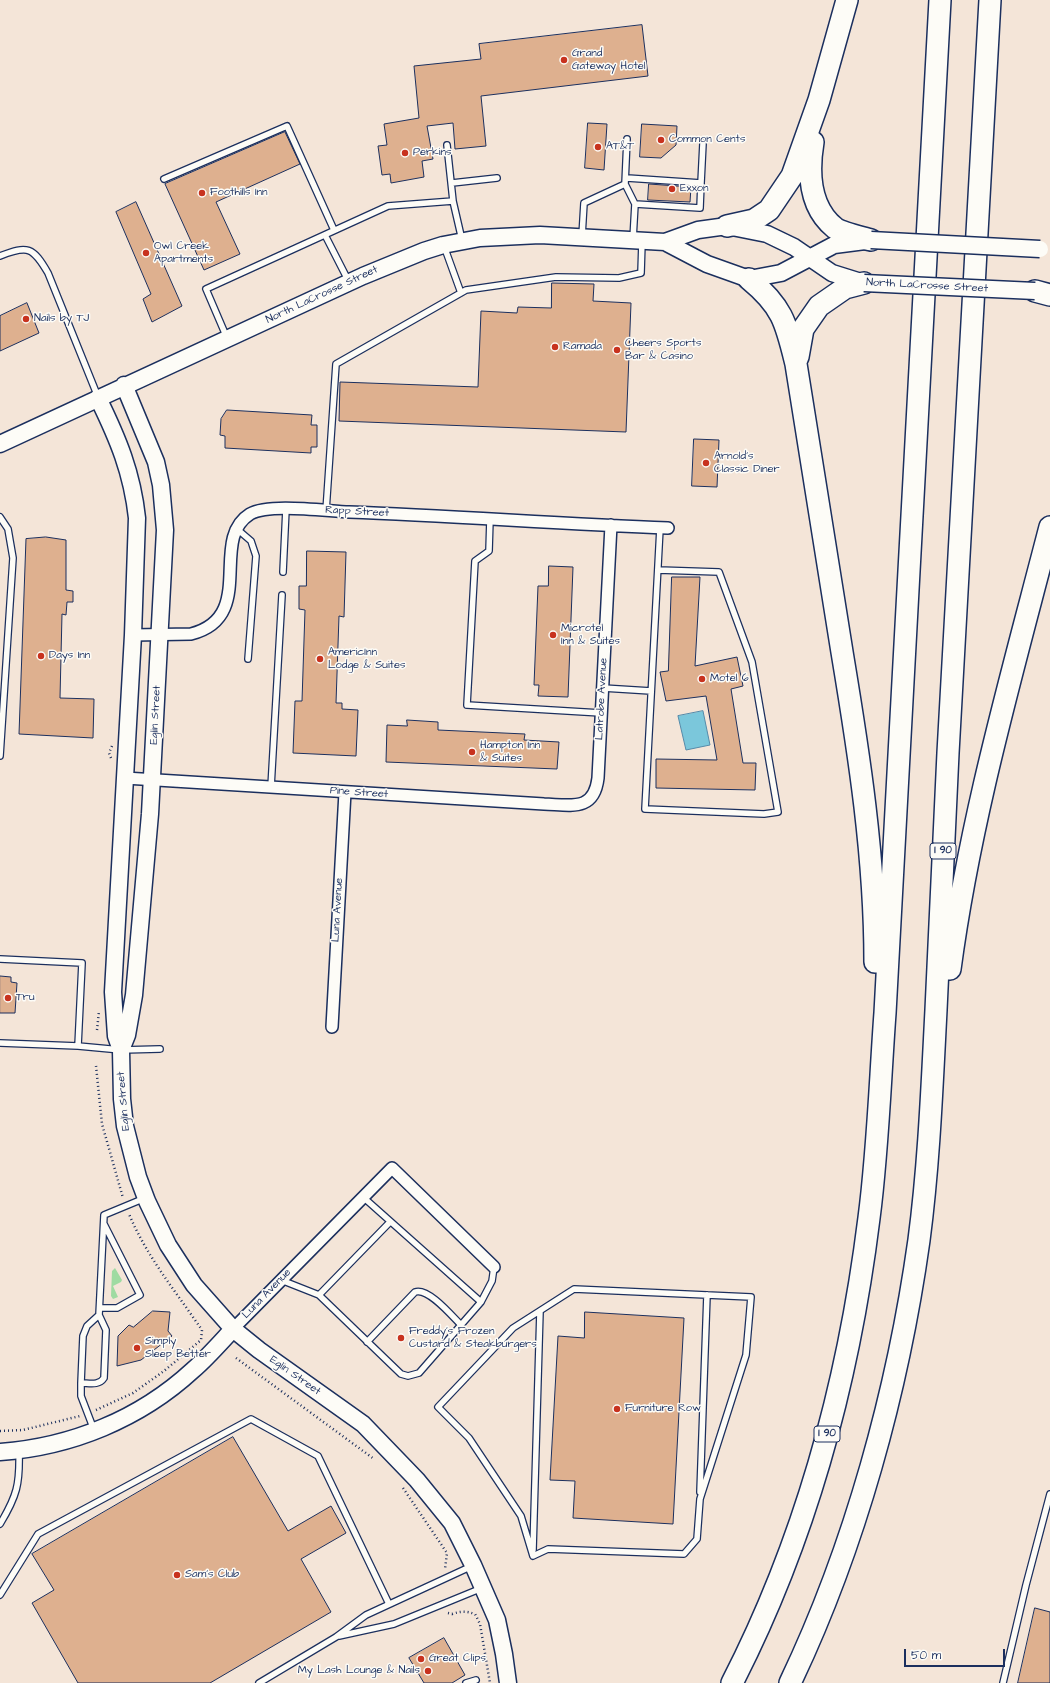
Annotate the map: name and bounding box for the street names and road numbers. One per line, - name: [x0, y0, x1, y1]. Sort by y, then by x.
- street label: North LaCrosse Street: [264, 263, 380, 327]
- street label: North LaCrosse Street: [866, 276, 988, 296]
- street label: Rapp Street: [325, 504, 389, 520]
- street label: Latrobe Avenue: [593, 658, 611, 740]
- street label: Eglin Street: [148, 685, 164, 745]
- street label: Pine Street: [329, 784, 389, 802]
- road number: I 90: [930, 843, 956, 859]
- street label: Luna Avenue: [330, 877, 346, 943]
- street label: Eglin Street: [115, 1071, 133, 1131]
- street label: Luna Avenue: [240, 1266, 294, 1322]
- street label: Eglin Street: [267, 1354, 323, 1398]
- road number: I 90: [814, 1426, 840, 1442]

